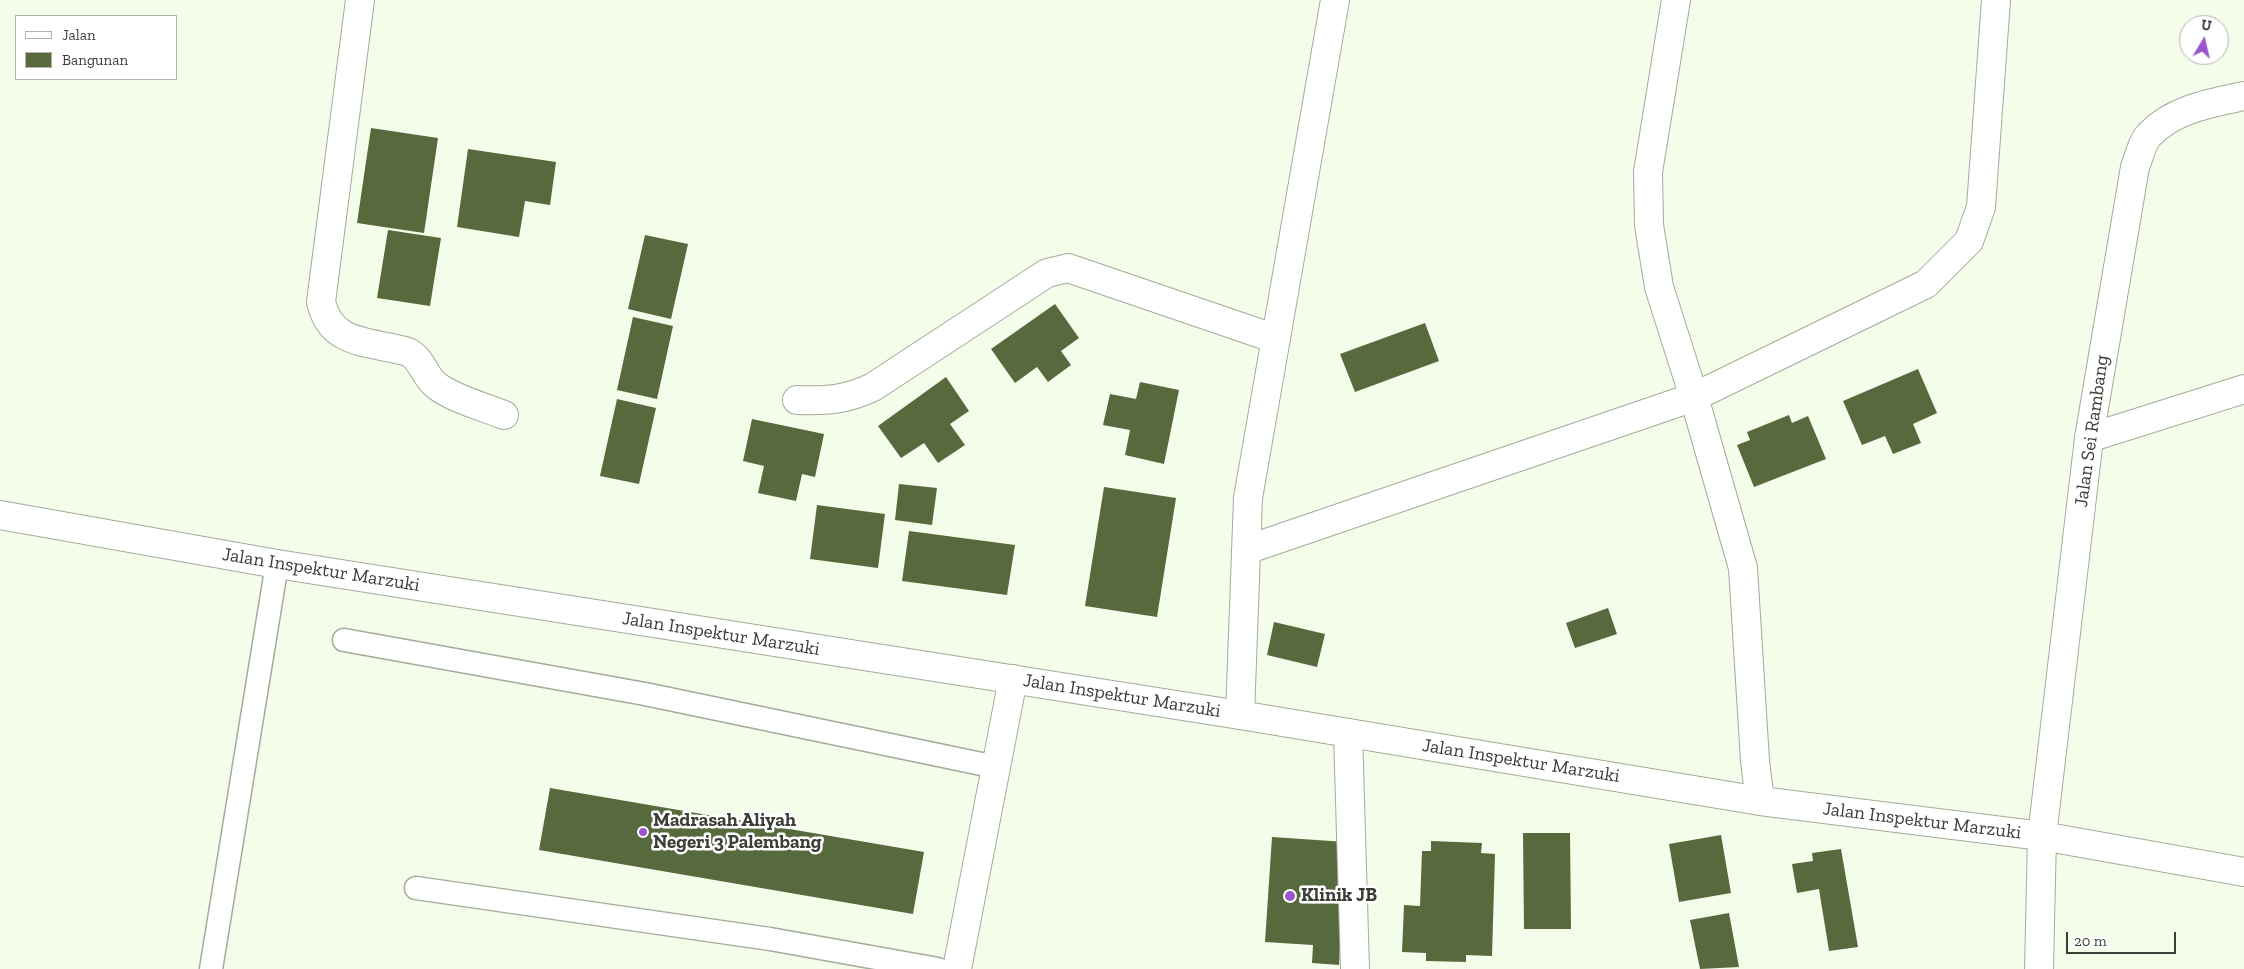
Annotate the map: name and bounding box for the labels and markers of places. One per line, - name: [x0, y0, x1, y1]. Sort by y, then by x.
- place label: Madrasah Aliyah Negeri 3 Palembang: [653, 810, 822, 854]
- marker: Madrasah Aliyah Negeri 3 Palembang: [637, 826, 649, 838]
- place label: Klinik JB: [1301, 885, 1377, 907]
- marker: Klinik JB: [1283, 889, 1297, 903]

